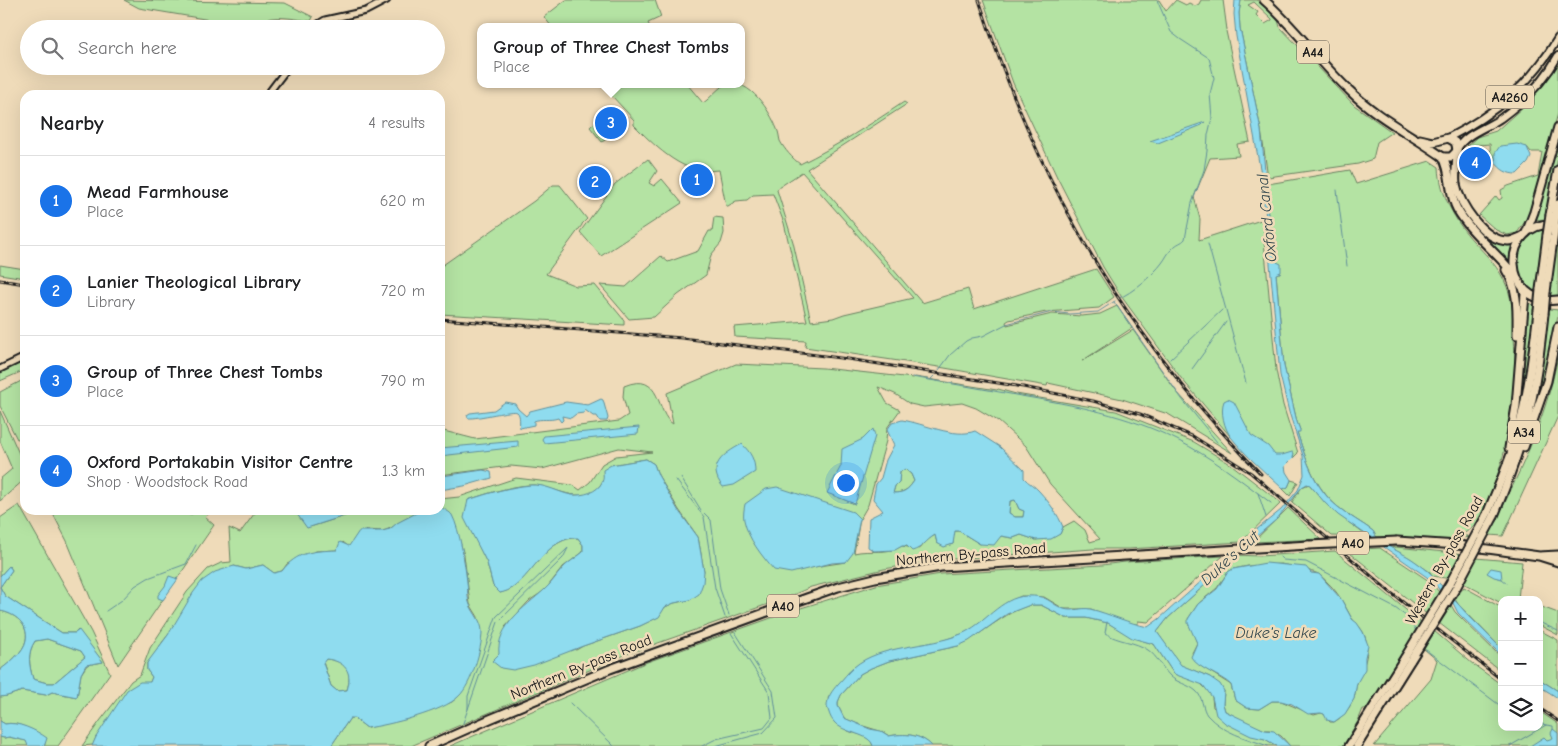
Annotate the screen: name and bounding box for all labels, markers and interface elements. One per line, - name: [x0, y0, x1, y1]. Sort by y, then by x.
- search box: [20, 20, 445, 75]
- popup: [477, 23, 745, 88]
- icon: search: [38, 34, 66, 62]
- text: Group of Three Chest Tombs: [493, 36, 729, 58]
- text: Search here: [78, 37, 177, 59]
- road number: A44: [1297, 41, 1329, 64]
- text: Place: [493, 58, 530, 76]
- road number: A4260: [1486, 85, 1534, 108]
- pin: 3: [595, 104, 627, 142]
- text: Nearby: [40, 111, 104, 135]
- text: 4 results: [368, 114, 425, 132]
- pin: 4: [1459, 144, 1491, 182]
- pin: 1: [681, 161, 713, 199]
- pin: 2: [579, 163, 611, 201]
- water label: Oxford Canal: [1253, 172, 1281, 263]
- text: Mead Farmhouse: [87, 181, 229, 203]
- text: 1: [53, 192, 59, 210]
- text: 620 m: [380, 192, 425, 210]
- text: Place: [87, 203, 123, 221]
- text: Lanier Theological Library: [87, 271, 301, 293]
- text: 2: [52, 282, 60, 300]
- text: 720 m: [381, 282, 425, 300]
- text: Library: [87, 293, 135, 311]
- text: Group of Three Chest Tombs: [87, 361, 323, 383]
- text: 3: [52, 372, 60, 390]
- text: 790 m: [381, 372, 425, 390]
- text: Place: [87, 383, 123, 401]
- road number: A34: [1508, 421, 1540, 444]
- text: Oxford Portakabin Visitor Centre: [87, 451, 353, 473]
- text: 4: [52, 462, 60, 480]
- text: 1.3 km: [382, 462, 425, 480]
- your location: [833, 470, 859, 496]
- text: Shop · Woodstock Road: [87, 473, 248, 491]
- street label: Western By-pass Road: [1401, 493, 1487, 627]
- water label: Duke's Cut: [1197, 526, 1264, 589]
- road number: A40: [1337, 532, 1369, 554]
- street label: Northern By-pass Road: [895, 538, 1047, 570]
- road number: A40: [767, 594, 799, 618]
- map controls: [1498, 596, 1543, 731]
- button: +: [1498, 596, 1543, 641]
- water label: Duke's Lake: [1236, 624, 1316, 642]
- street label: Northern By-pass Road: [508, 630, 654, 704]
- button: −: [1498, 641, 1543, 686]
- button: layers: [1498, 686, 1543, 731]

